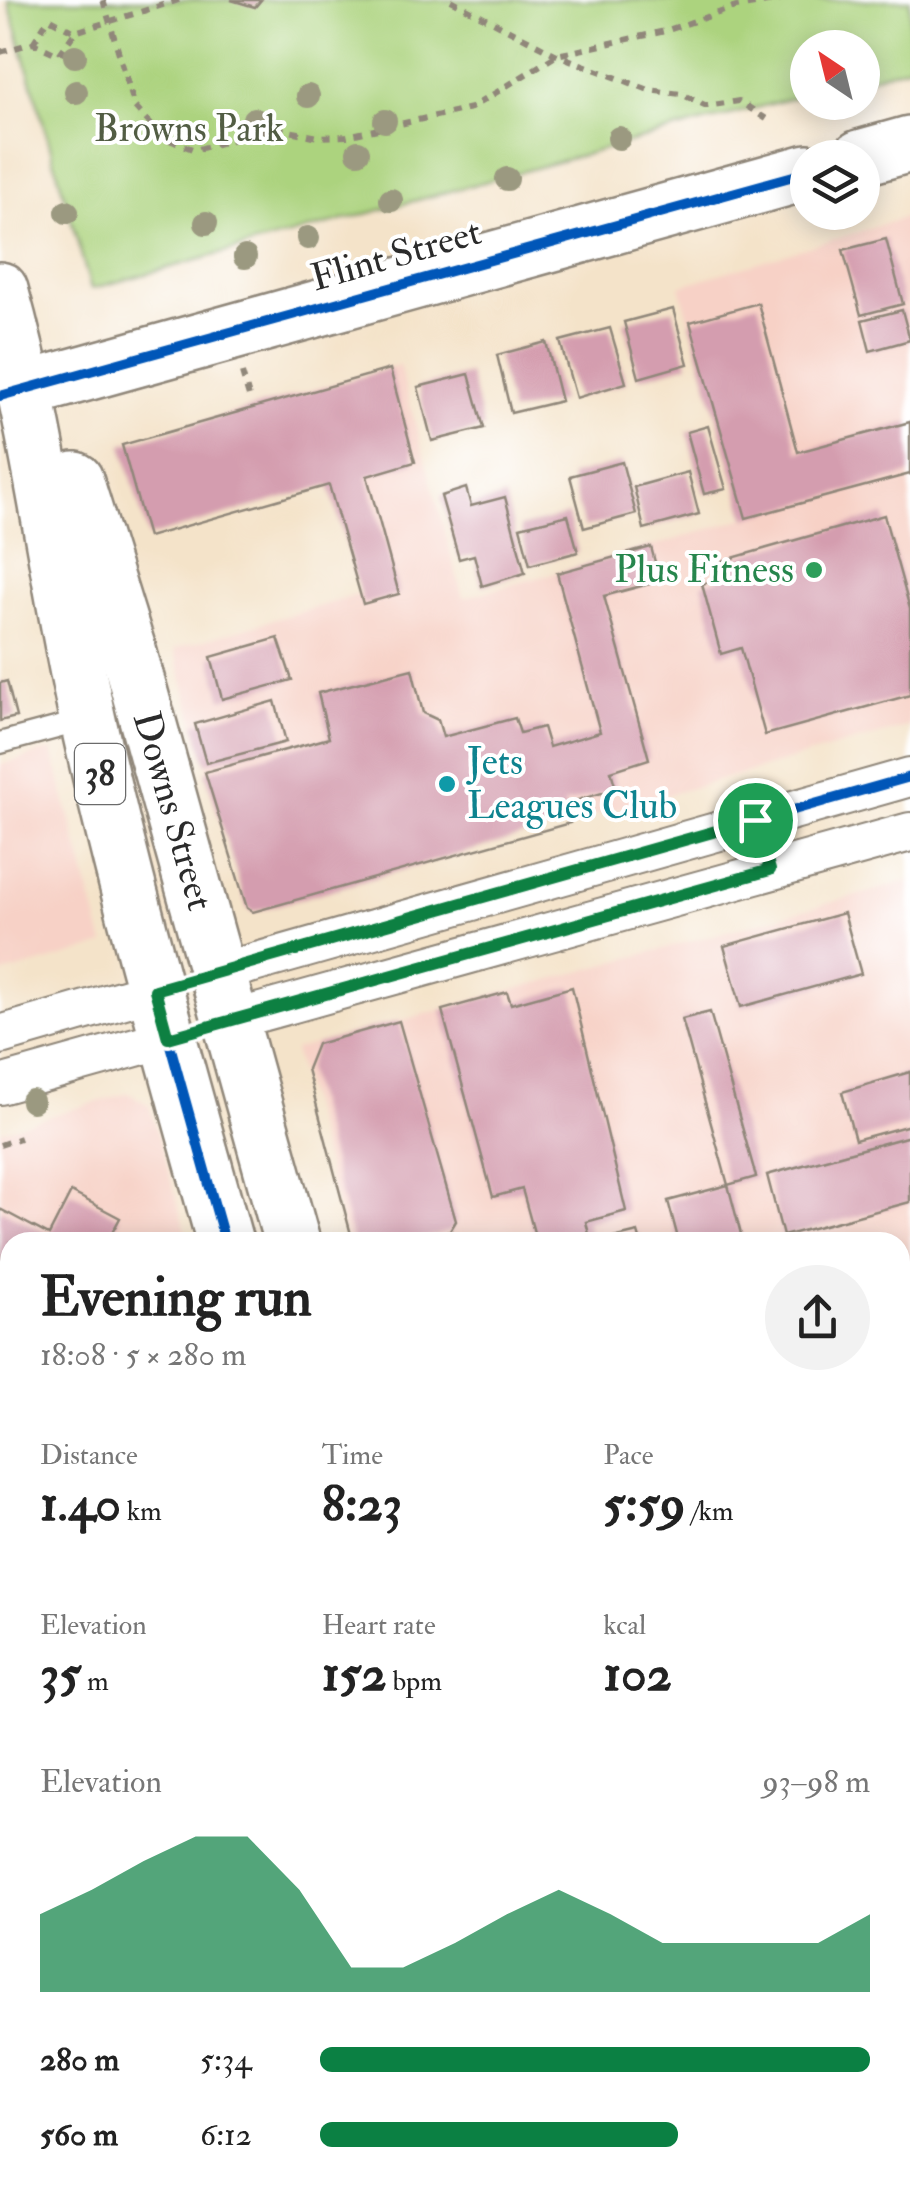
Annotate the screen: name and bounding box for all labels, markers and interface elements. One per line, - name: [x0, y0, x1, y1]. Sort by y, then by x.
- north arrow: [790, 30, 880, 120]
- map controls: [790, 30, 880, 230]
- park label: Browns Park: [94, 105, 284, 153]
- button: layers: [790, 140, 880, 230]
- street label: Flint Street: [305, 208, 487, 302]
- place label: Plus Fitness: [614, 546, 794, 594]
- marker: Plus Fitness: [803, 559, 825, 581]
- street label: Downs Street: [122, 706, 224, 916]
- place label: Jets Leagues Club: [466, 738, 677, 830]
- road number: 38: [75, 744, 125, 804]
- marker: Jets Leagues Club: [436, 773, 458, 795]
- pin: [713, 778, 798, 863]
- icon: arrive: [728, 793, 783, 848]
- text: Evening run: [40, 1263, 312, 1332]
- button: share: [765, 1265, 870, 1370]
- text: 18:08 · 5 × 280 m: [40, 1335, 246, 1375]
- text: Distance: [40, 1438, 138, 1473]
- text: Time: [322, 1438, 383, 1473]
- text: Pace: [603, 1438, 654, 1473]
- text: 1.40: [40, 1473, 121, 1536]
- text: 8:23: [322, 1473, 402, 1536]
- text: 5:59: [603, 1473, 685, 1536]
- text: km: [121, 1494, 162, 1529]
- text: /km: [685, 1494, 733, 1529]
- text: Elevation: [40, 1608, 147, 1643]
- text: Heart rate: [322, 1608, 436, 1643]
- text: kcal: [603, 1608, 646, 1643]
- text: 35: [40, 1643, 81, 1706]
- text: 152: [322, 1643, 386, 1706]
- text: 102: [603, 1643, 672, 1706]
- text: m: [81, 1664, 109, 1699]
- text: bpm: [386, 1664, 442, 1699]
- text: Elevation: [40, 1762, 162, 1802]
- text: 93–98 m: [762, 1762, 870, 1802]
- text: 280 m: [40, 2040, 119, 2080]
- text: 5:34: [200, 2040, 251, 2080]
- text: 560 m: [40, 2115, 118, 2155]
- text: 6:12: [200, 2115, 252, 2155]

